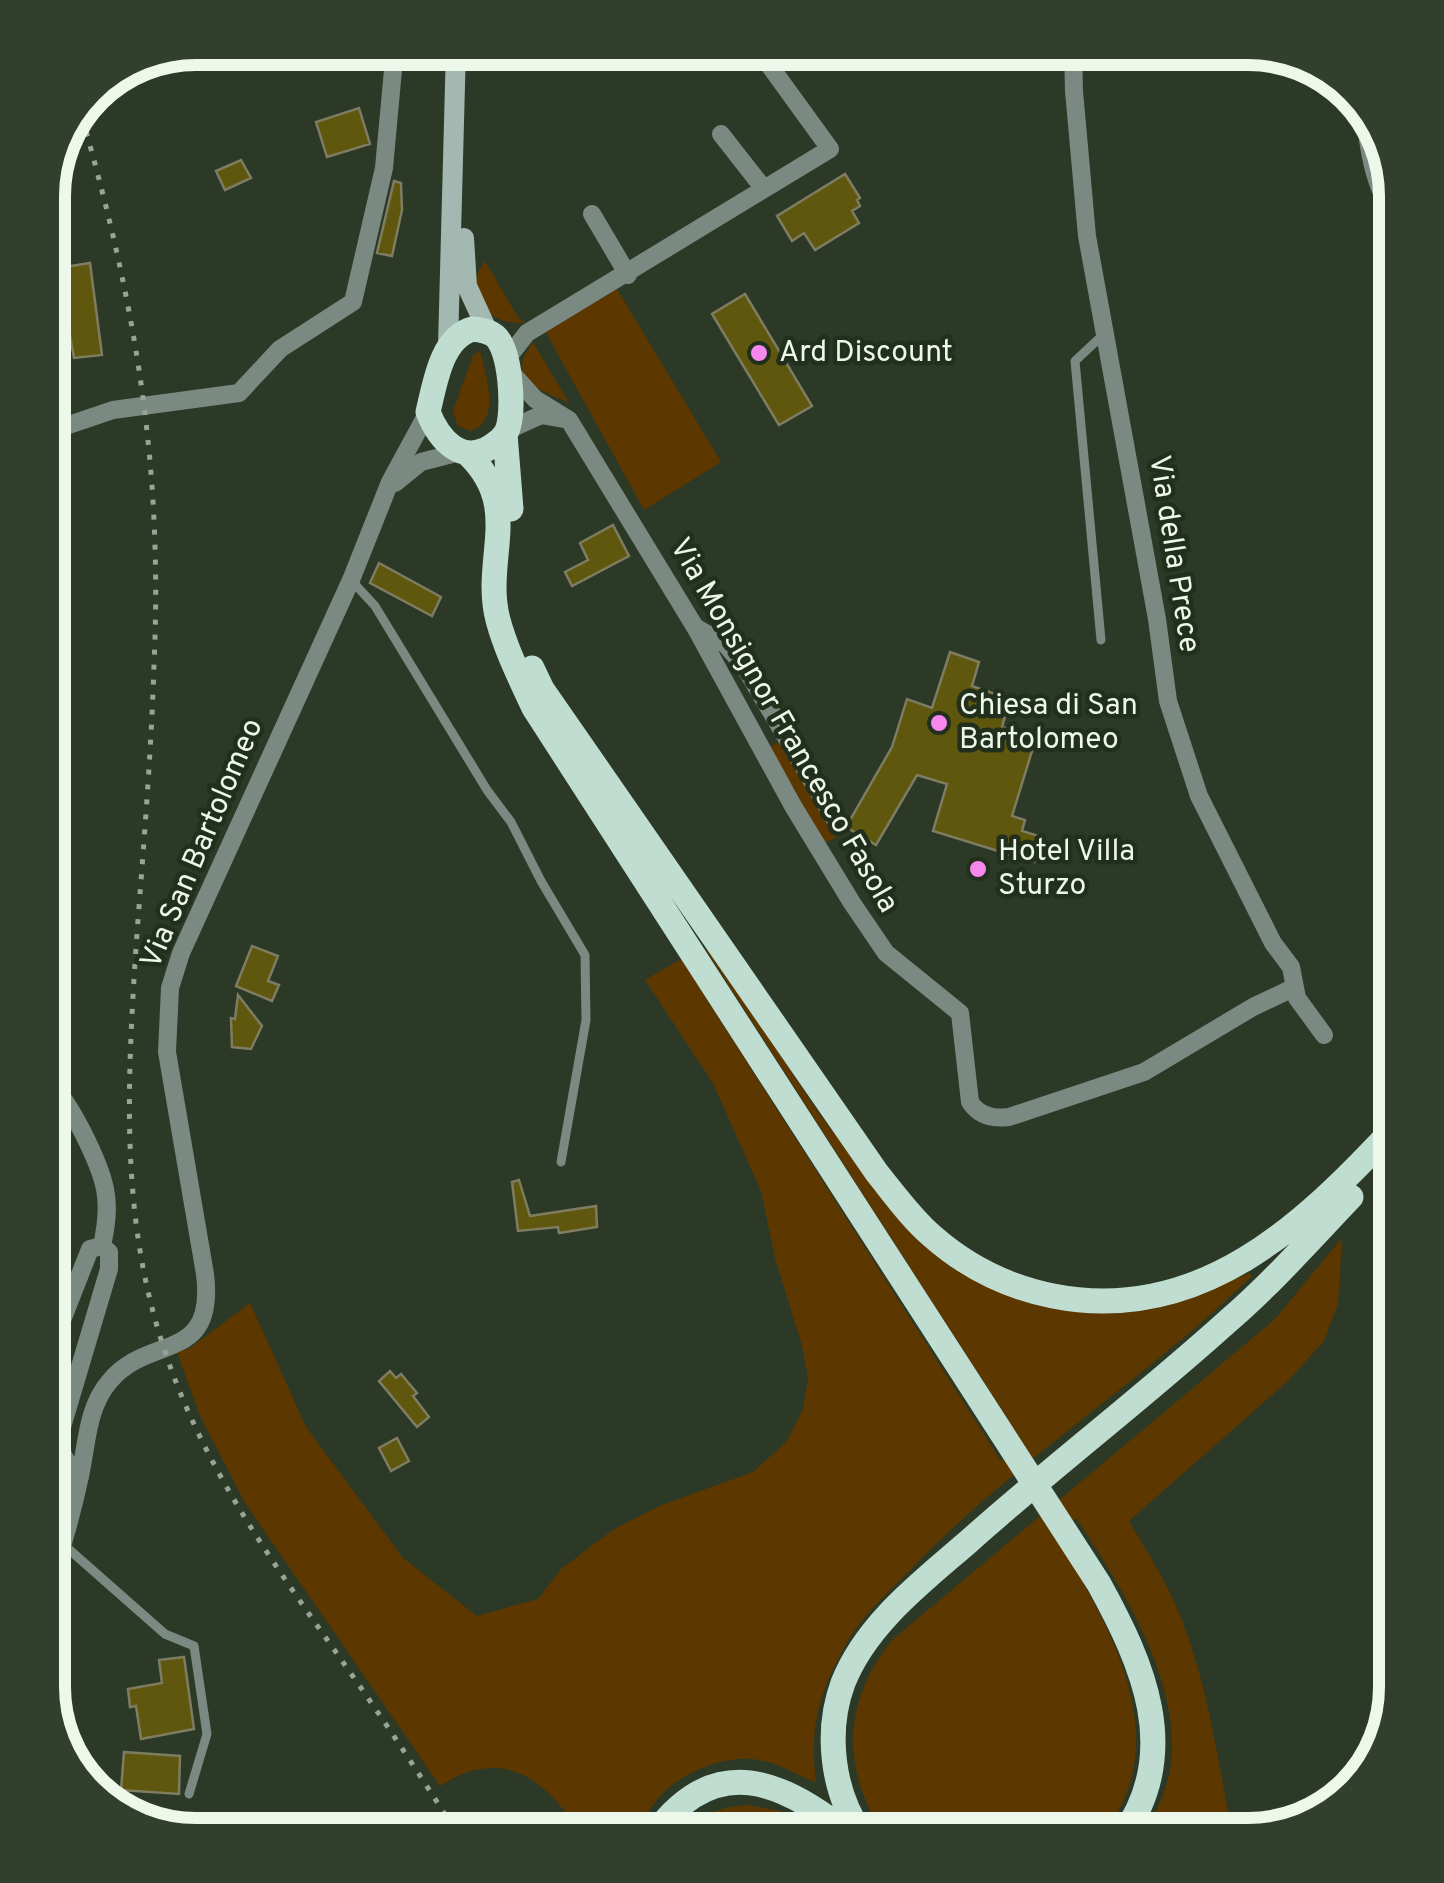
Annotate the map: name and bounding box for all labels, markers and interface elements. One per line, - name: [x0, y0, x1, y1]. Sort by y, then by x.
- place label: Ard Discount: [779, 335, 953, 372]
- marker: Ard Discount: [748, 342, 770, 364]
- street label: Via della Prece: [1139, 453, 1207, 655]
- street label: Via Monsignor Francesco Fasola: [660, 532, 906, 920]
- place label: Chiesa di San Bartolomeo: [959, 688, 1138, 759]
- marker: Chiesa di San Bartolomeo: [928, 712, 950, 734]
- street label: Via San Bartolomeo: [134, 713, 272, 975]
- place label: Hotel Villa Sturzo: [998, 834, 1135, 905]
- marker: Hotel Villa Sturzo: [967, 858, 989, 880]

